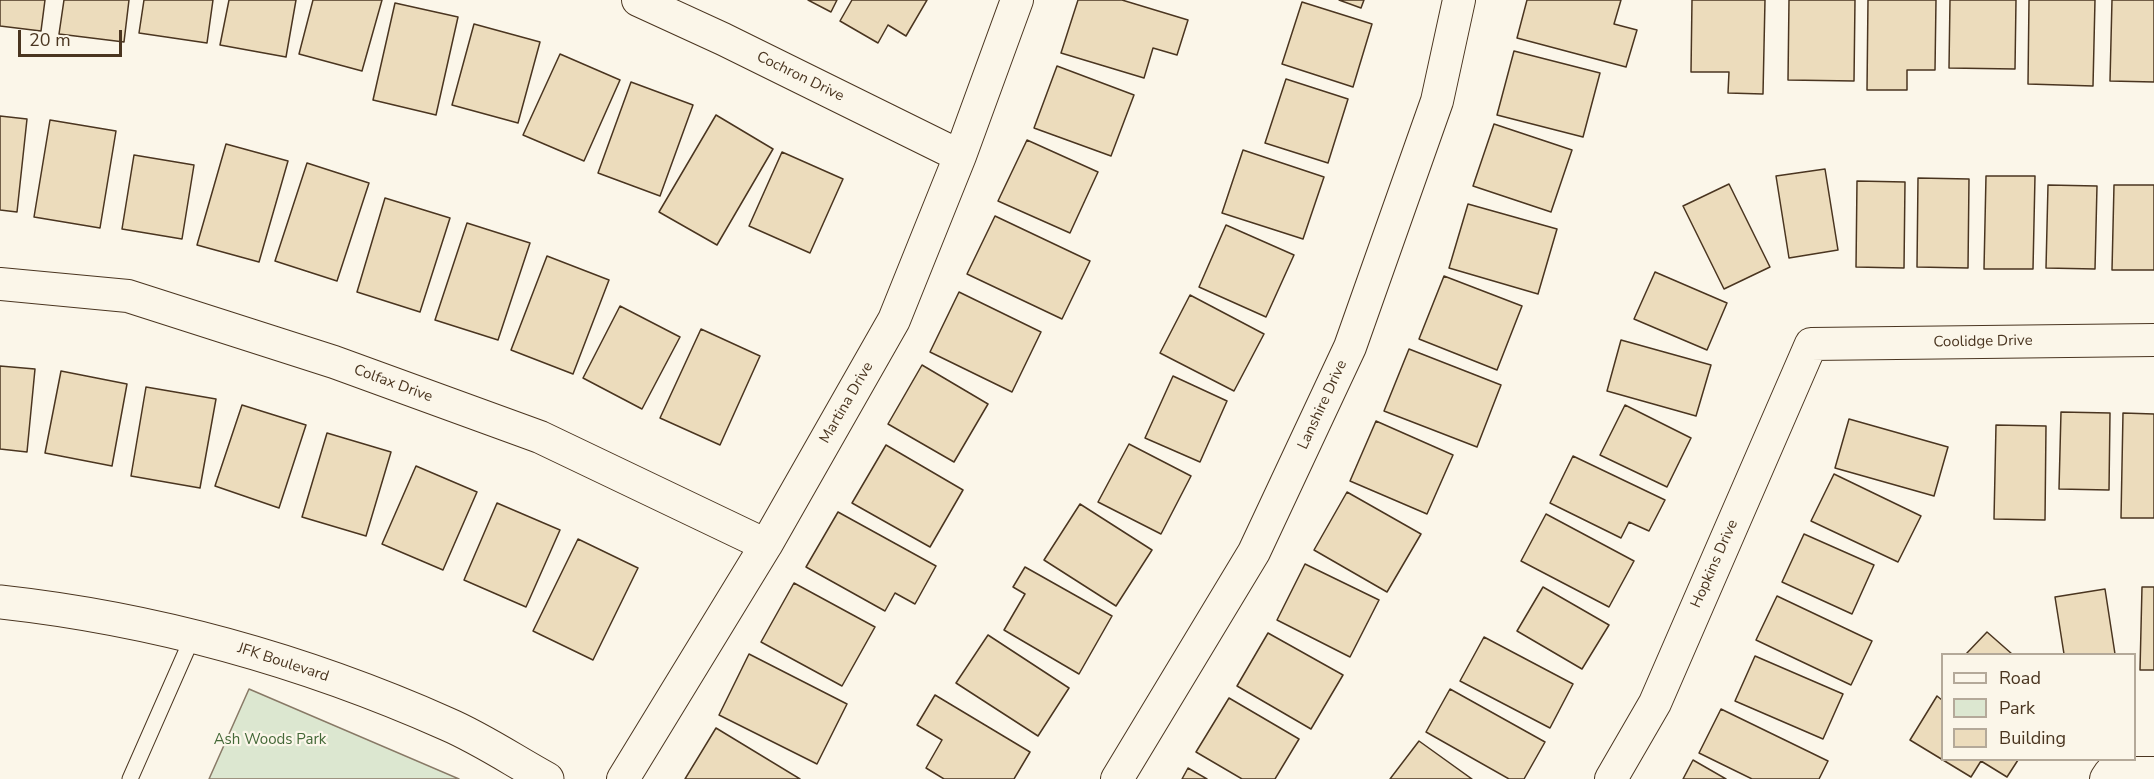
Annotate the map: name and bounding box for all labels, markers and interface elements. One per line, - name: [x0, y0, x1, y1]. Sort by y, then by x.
- scale bar: [21, 18, 124, 56]
- text: 20 m: [29, 28, 71, 52]
- street label: Cochron Drive: [753, 48, 847, 106]
- street label: Coolidge Drive: [1933, 332, 2033, 352]
- street label: Lanshire Drive: [1294, 357, 1352, 453]
- street label: Martina Drive: [816, 359, 878, 447]
- street label: Colfax Drive: [351, 361, 435, 407]
- street label: Hopkins Drive: [1688, 517, 1742, 611]
- street label: JFK Boulevard: [235, 640, 331, 686]
- legend: [1941, 653, 2136, 761]
- text: Road: [1999, 666, 2041, 690]
- text: Park: [1999, 696, 2035, 720]
- text: Building: [1999, 726, 2066, 750]
- park label: Ash Woods Park: [214, 731, 326, 749]

